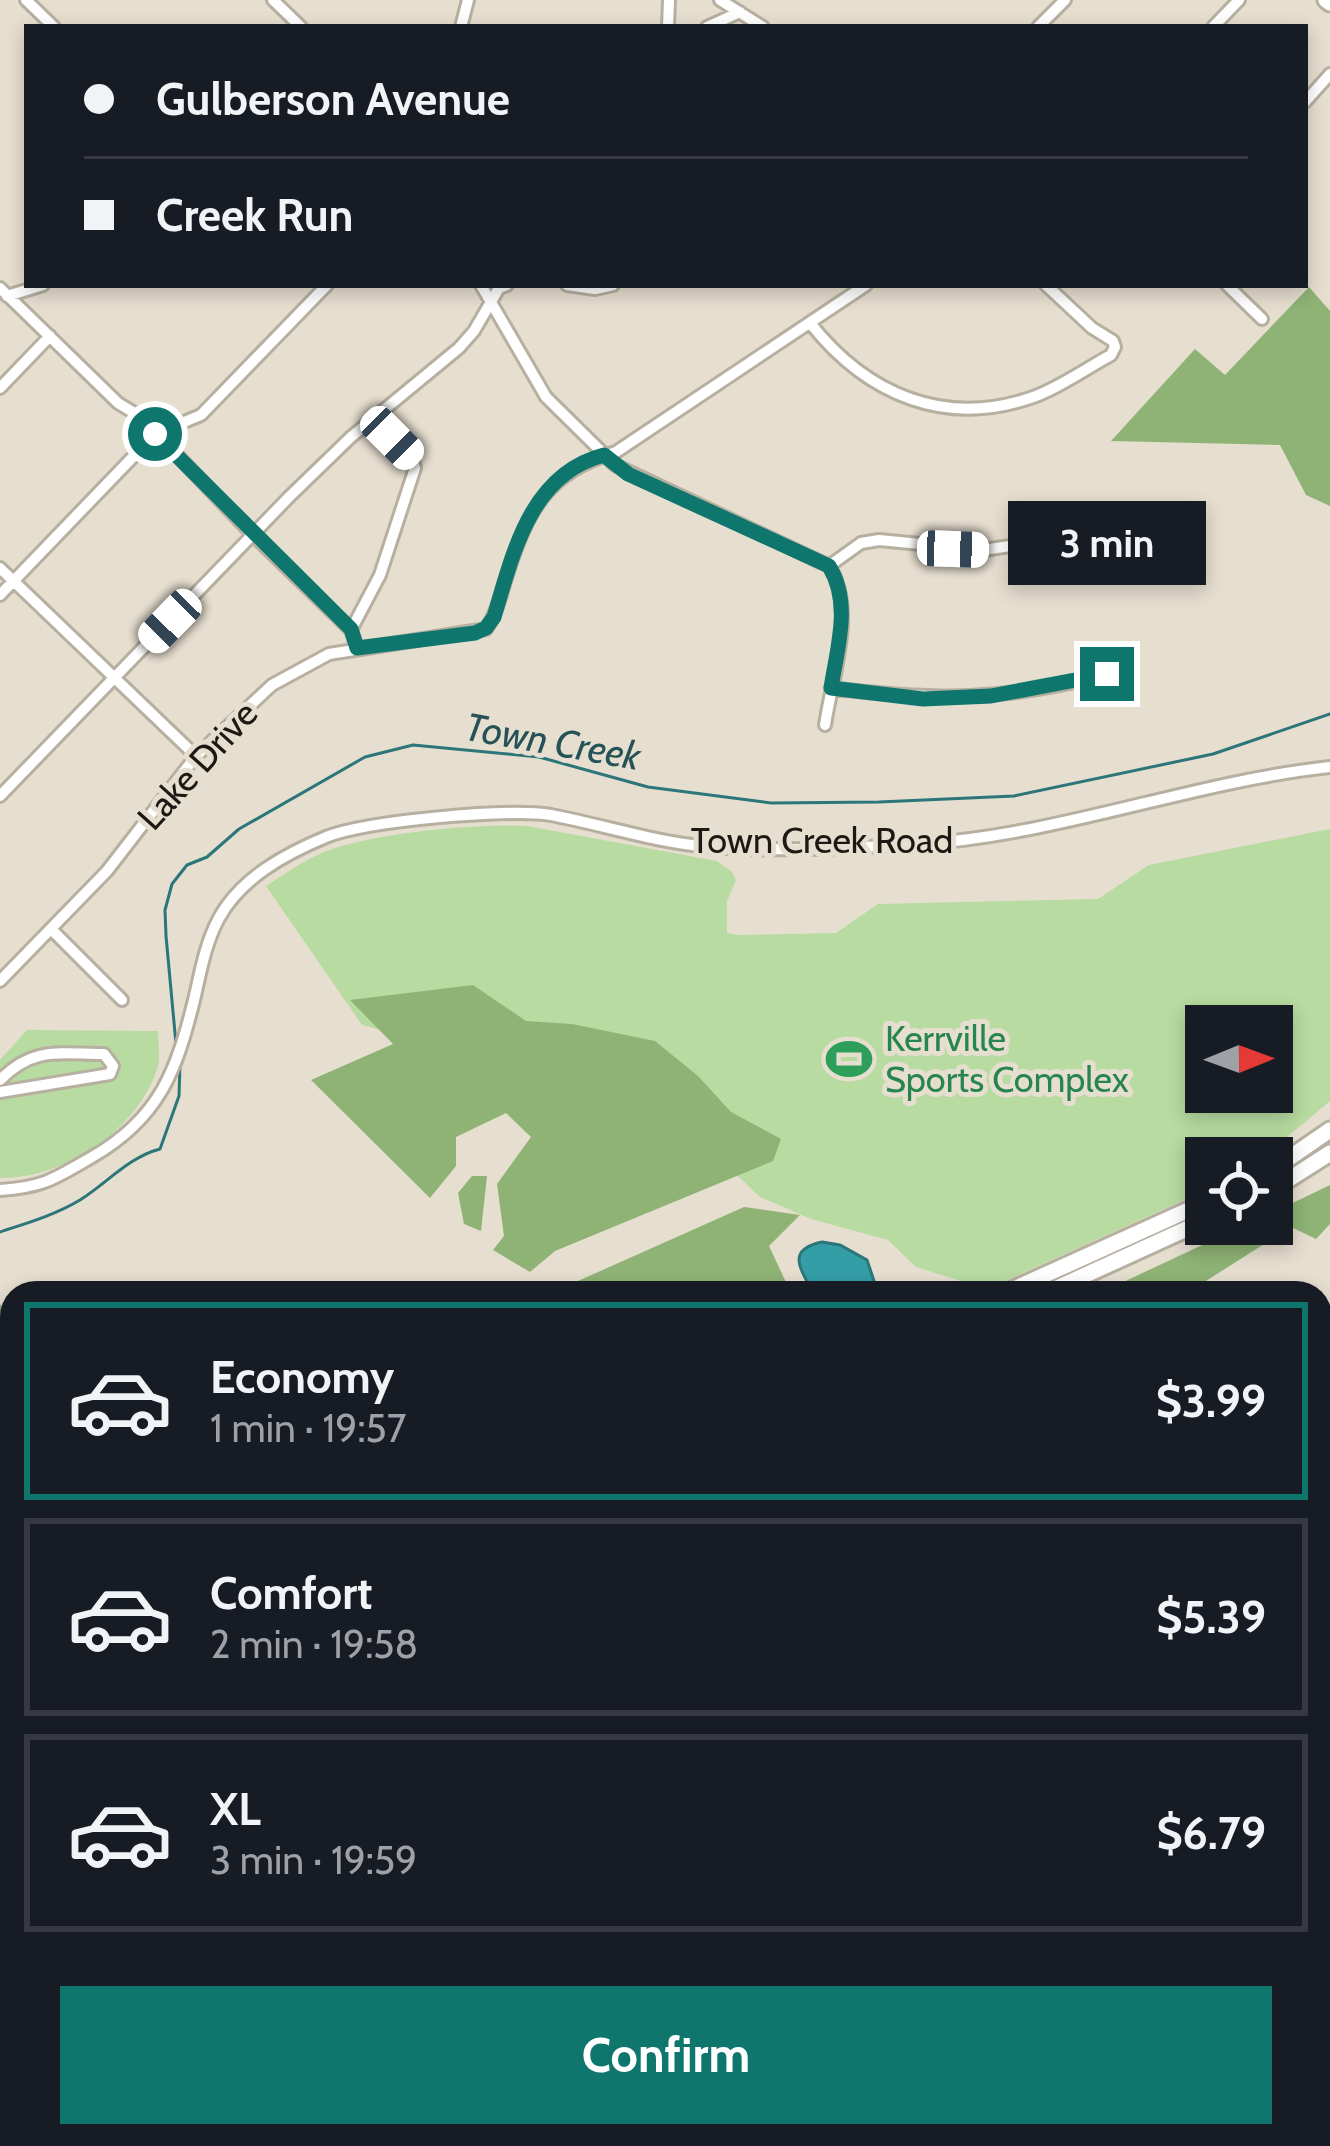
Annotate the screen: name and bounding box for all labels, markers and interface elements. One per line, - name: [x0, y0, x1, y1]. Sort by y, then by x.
- text: Gulberson Avenue: [156, 72, 510, 126]
- text: Creek Run: [156, 188, 353, 242]
- car: [354, 400, 430, 476]
- route start: [128, 407, 182, 461]
- callout: 3 min: [1008, 500, 1206, 584]
- text: 3 min: [1060, 519, 1154, 567]
- car: [916, 530, 990, 568]
- car: [132, 583, 208, 659]
- route end: [1080, 647, 1134, 701]
- street label: Lake Drive: [128, 692, 266, 838]
- water label: Town Creek: [462, 702, 646, 780]
- street label: Town Creek Road: [691, 818, 953, 862]
- north arrow: [1185, 1005, 1293, 1113]
- map controls: [1185, 1005, 1293, 1245]
- place label: Kerrville Sports Complex: [885, 1016, 1129, 1101]
- sports icon: Kerrville Sports Complex: [824, 1034, 874, 1084]
- button: locate: [1185, 1137, 1293, 1245]
- icon: car: [66, 1347, 174, 1455]
- text: Economy: [210, 1350, 394, 1404]
- text: $3.99: [1156, 1374, 1266, 1428]
- text: 1 min · 19:57: [210, 1404, 406, 1452]
- icon: car: [66, 1563, 174, 1671]
- text: Comfort: [210, 1566, 373, 1620]
- text: $5.39: [1156, 1590, 1266, 1644]
- text: 2 min · 19:58: [210, 1620, 418, 1668]
- icon: car: [66, 1779, 174, 1887]
- text: XL: [210, 1782, 261, 1836]
- text: $6.79: [1156, 1806, 1266, 1860]
- text: 3 min · 19:59: [210, 1836, 417, 1884]
- button: Confirm: [60, 1986, 1272, 2124]

